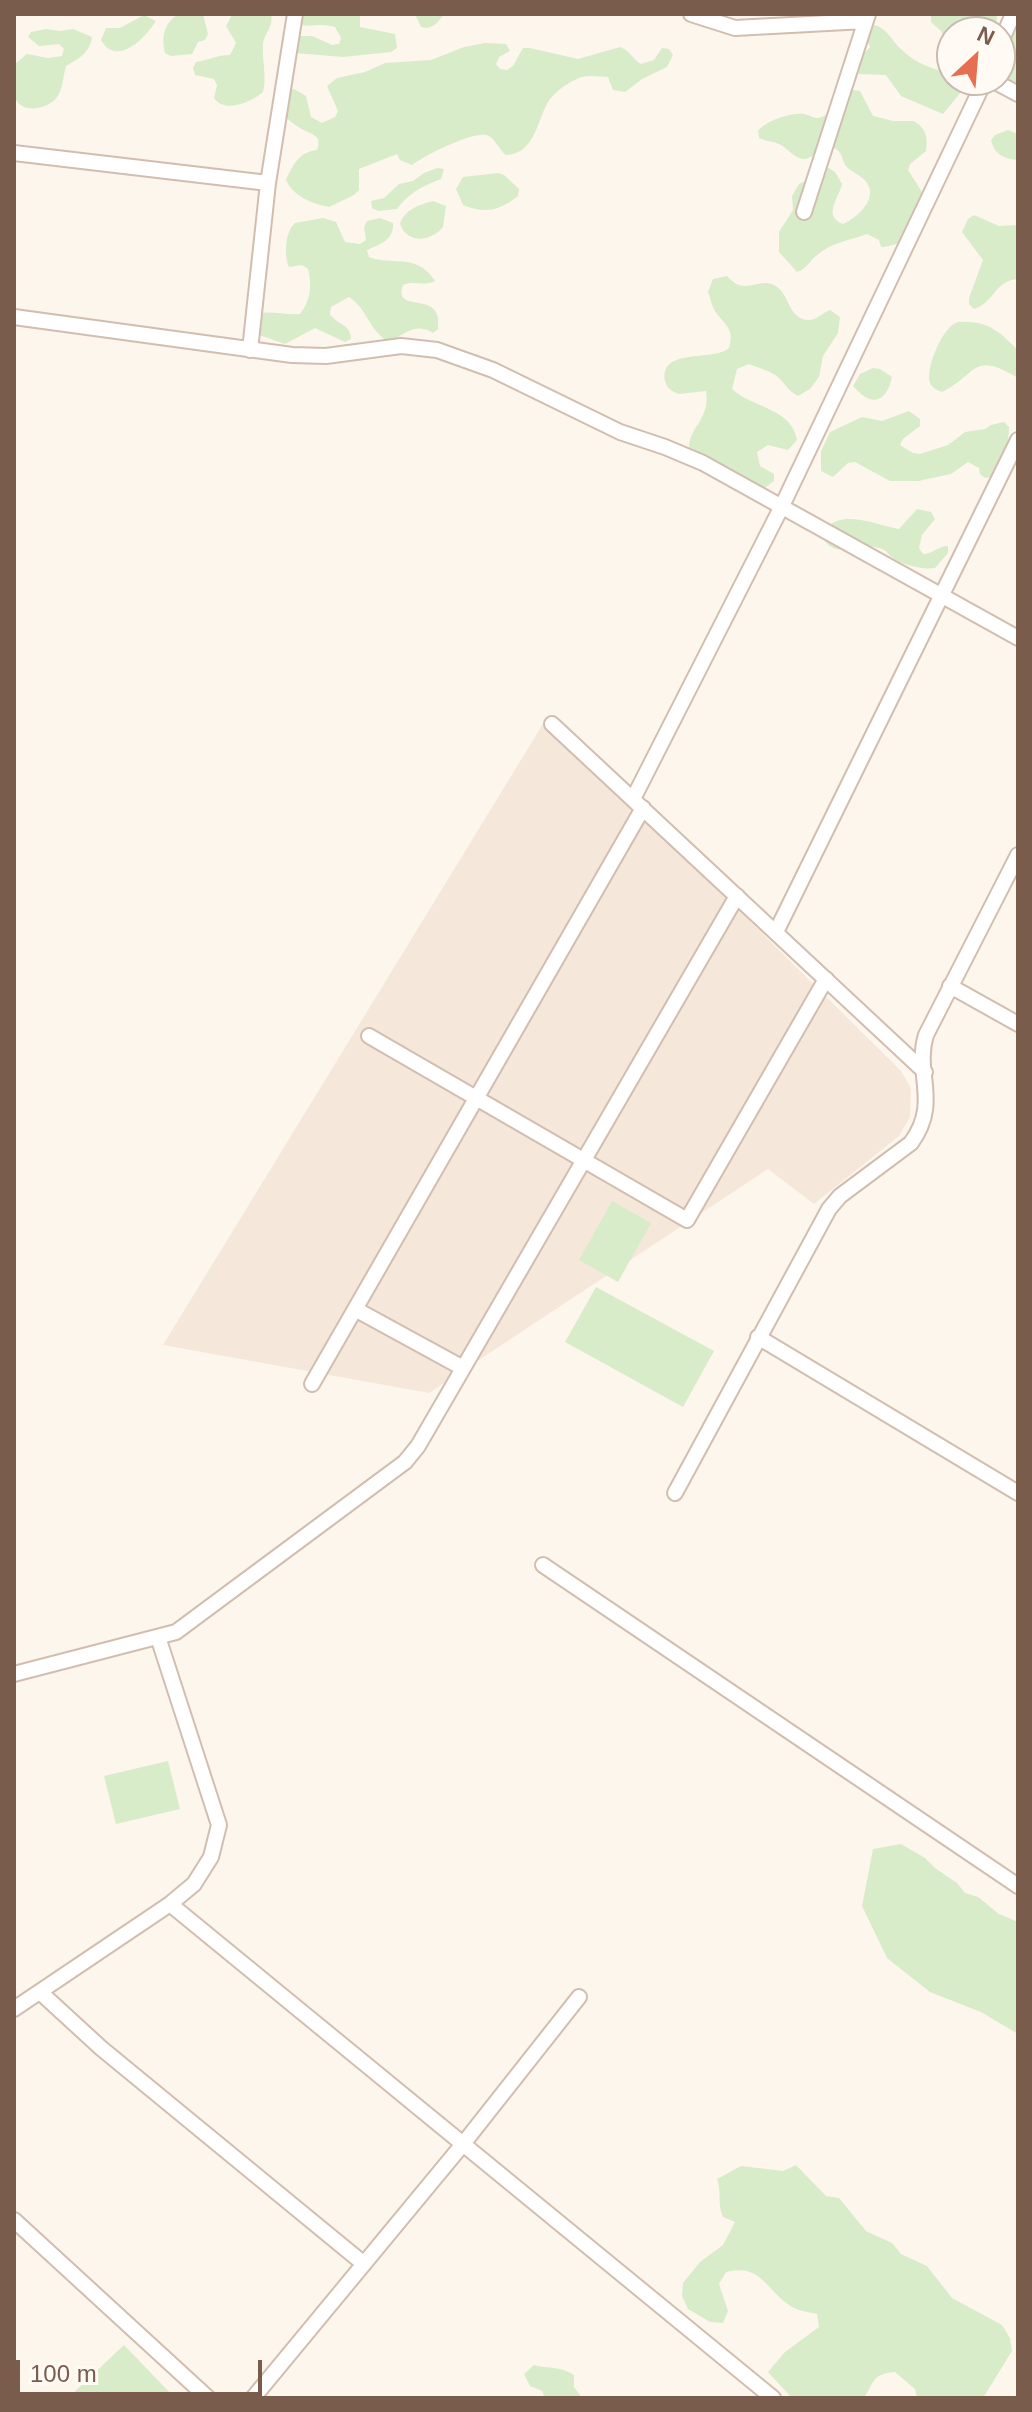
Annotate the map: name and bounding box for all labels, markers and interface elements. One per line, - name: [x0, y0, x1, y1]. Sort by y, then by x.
- north arrow: [936, 16, 1016, 96]
- text: N: [973, 21, 998, 50]
- scale bar: [20, 2344, 266, 2394]
- text: 100 m: [30, 2360, 97, 2387]

